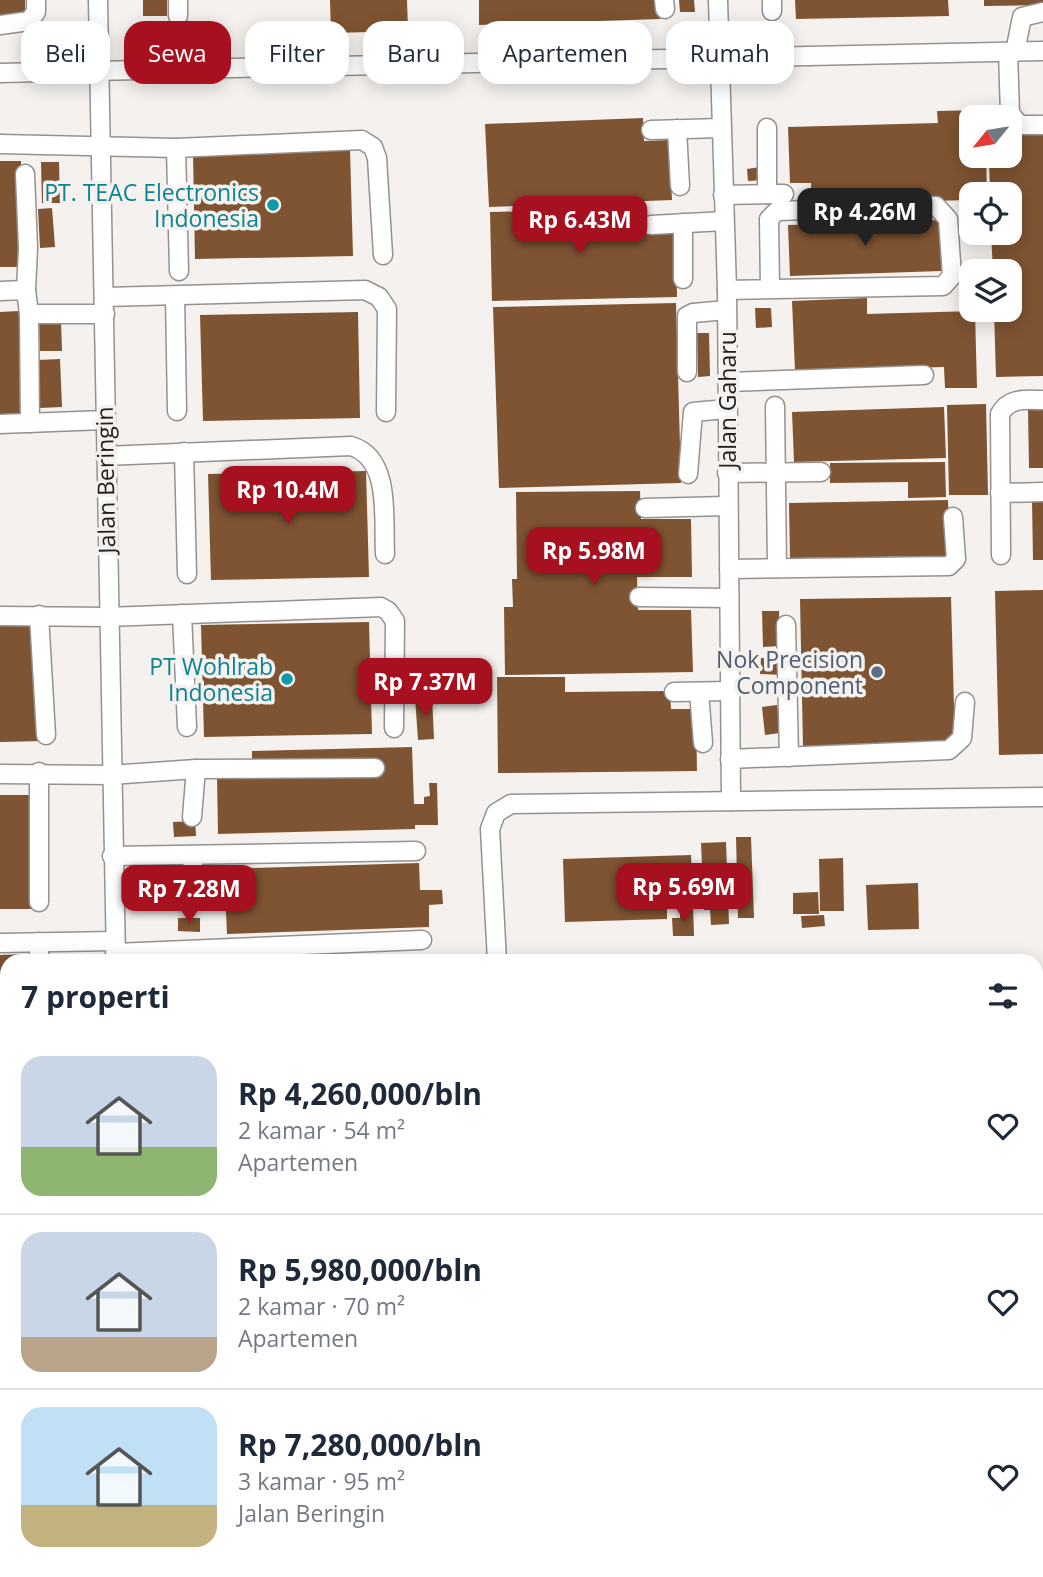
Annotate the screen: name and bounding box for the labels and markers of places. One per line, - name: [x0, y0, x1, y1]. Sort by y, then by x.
- place label: PT. TEAC Electronics Indonesia: [44, 176, 259, 234]
- pin: Rp 4.26M: [793, 188, 937, 248]
- pin: Rp 6.43M: [508, 196, 652, 256]
- marker: PT. TEAC Electronics Indonesia: [265, 197, 281, 213]
- pin: Rp 10.4M: [216, 466, 360, 526]
- pin: Rp 5.98M: [522, 528, 666, 587]
- place label: Nok Precision Component: [716, 643, 863, 701]
- place label: PT Wohlrab Indonesia: [149, 650, 273, 708]
- pin: Rp 7.37M: [353, 658, 497, 718]
- marker: Nok Precision Component: [869, 664, 885, 680]
- marker: PT Wohlrab Indonesia: [279, 671, 295, 687]
- pin: Rp 5.69M: [612, 864, 756, 923]
- pin: Rp 7.28M: [117, 866, 261, 925]

